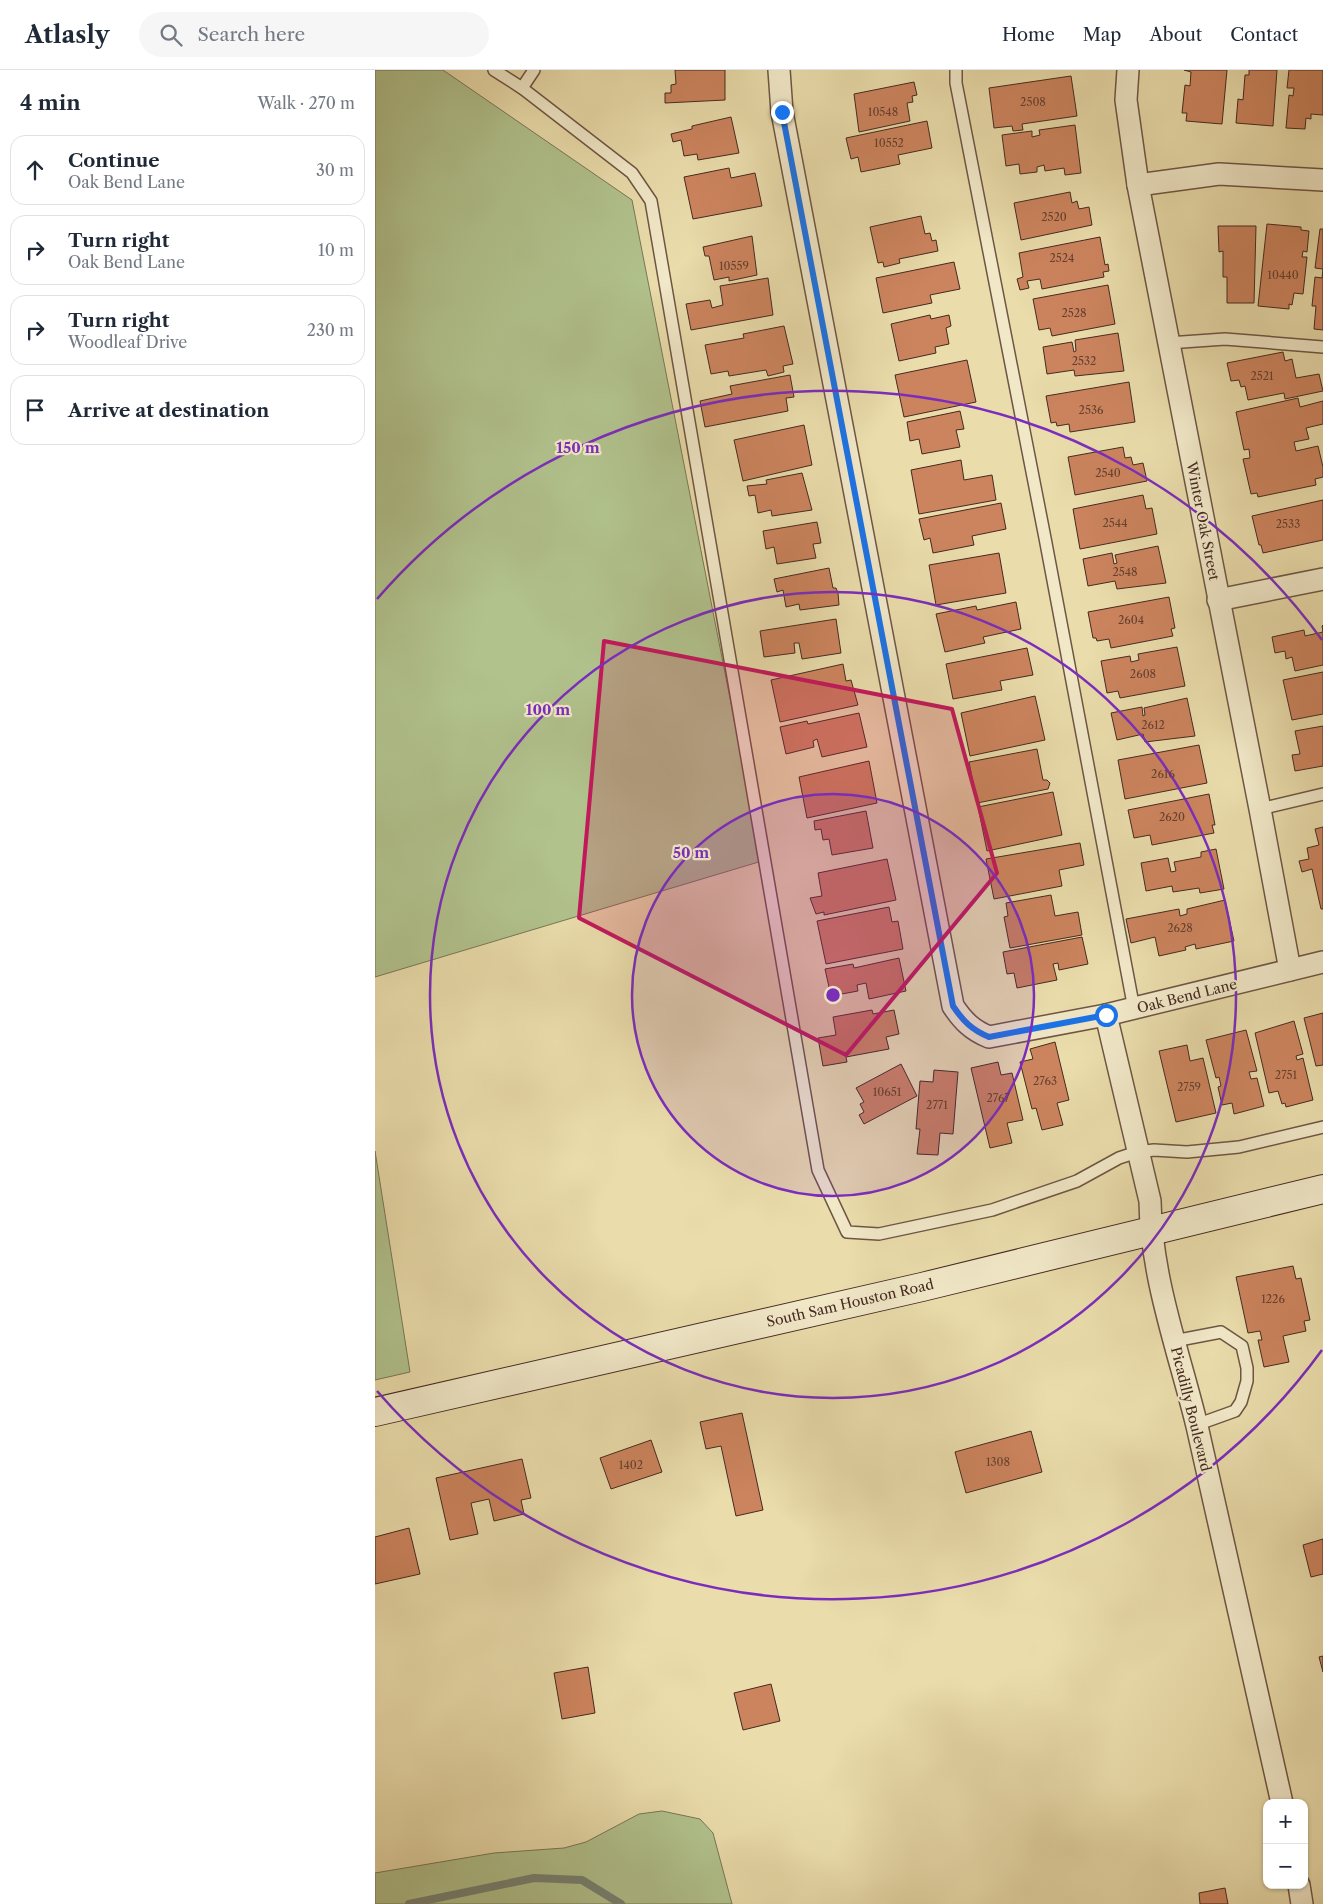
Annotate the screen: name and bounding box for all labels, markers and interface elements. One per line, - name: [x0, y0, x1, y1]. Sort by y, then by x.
- search box: [139, 12, 489, 57]
- text: Atlasly: [25, 20, 109, 49]
- icon: search: [157, 21, 185, 49]
- text: Search here: [197, 23, 305, 46]
- text: Home: [1002, 24, 1055, 46]
- text: Map: [1083, 24, 1121, 46]
- text: About: [1149, 24, 1202, 46]
- text: Contact: [1230, 24, 1298, 46]
- text: 4 min: [20, 90, 81, 115]
- text: Walk · 270 m: [257, 93, 355, 113]
- house number: 2508: [1020, 95, 1046, 109]
- route end: [771, 101, 794, 124]
- house number: 10548: [868, 105, 898, 119]
- house number: 10552: [874, 136, 904, 150]
- text: Continue: [68, 149, 160, 172]
- icon: ahead: [21, 156, 49, 184]
- text: 30 m: [316, 160, 354, 180]
- text: Oak Bend Lane: [68, 172, 185, 192]
- house number: 2520: [1041, 210, 1067, 224]
- text: Turn right: [68, 229, 169, 252]
- icon: right: [21, 236, 49, 264]
- text: 10 m: [318, 240, 354, 260]
- house number: 2524: [1050, 251, 1074, 265]
- text: Oak Bend Lane: [68, 252, 185, 272]
- house number: 10559: [719, 259, 749, 273]
- house number: 10440: [1267, 268, 1299, 282]
- house number: 2528: [1061, 306, 1087, 320]
- text: Turn right: [68, 309, 169, 332]
- icon: right: [21, 316, 49, 344]
- text: 230 m: [307, 320, 354, 340]
- text: Woodleaf Drive: [68, 332, 187, 352]
- house number: 2532: [1072, 354, 1096, 368]
- house number: 2521: [1250, 369, 1274, 383]
- icon: arrive: [21, 396, 49, 424]
- text: Arrive at destination: [68, 399, 269, 422]
- house number: 2536: [1079, 403, 1104, 417]
- text: 150 m: [556, 438, 600, 457]
- street label: Winter Oak Street: [1182, 459, 1223, 582]
- house number: 2540: [1095, 466, 1121, 480]
- house number: 2544: [1102, 516, 1128, 530]
- house number: 2533: [1276, 517, 1300, 531]
- house number: 2548: [1112, 565, 1138, 579]
- house number: 2604: [1118, 613, 1144, 627]
- house number: 2608: [1130, 667, 1156, 681]
- text: 100 m: [526, 700, 570, 719]
- house number: 2612: [1141, 718, 1165, 732]
- house number: 2616: [1151, 767, 1175, 781]
- house number: 2620: [1159, 810, 1185, 824]
- text: 50 m: [673, 843, 709, 862]
- house number: 2628: [1167, 921, 1193, 935]
- street label: Oak Bend Lane: [1135, 975, 1239, 1017]
- centre of rings: [824, 986, 842, 1004]
- route start: [1095, 1004, 1118, 1027]
- house number: 2751: [1275, 1068, 1298, 1082]
- house number: 2763: [1033, 1074, 1057, 1088]
- house number: 2759: [1177, 1080, 1201, 1094]
- house number: 10651: [873, 1085, 902, 1099]
- house number: 2767: [986, 1091, 1010, 1105]
- house number: 2771: [926, 1098, 948, 1112]
- street label: South Sam Houston Road: [765, 1275, 936, 1331]
- house number: 1226: [1261, 1292, 1285, 1306]
- street label: Picadilly Boulevard: [1167, 1345, 1215, 1474]
- house number: 1308: [986, 1455, 1010, 1469]
- house number: 1402: [619, 1458, 643, 1472]
- map controls: [1263, 1799, 1308, 1889]
- button: +: [1263, 1799, 1308, 1844]
- button: −: [1263, 1844, 1308, 1889]

